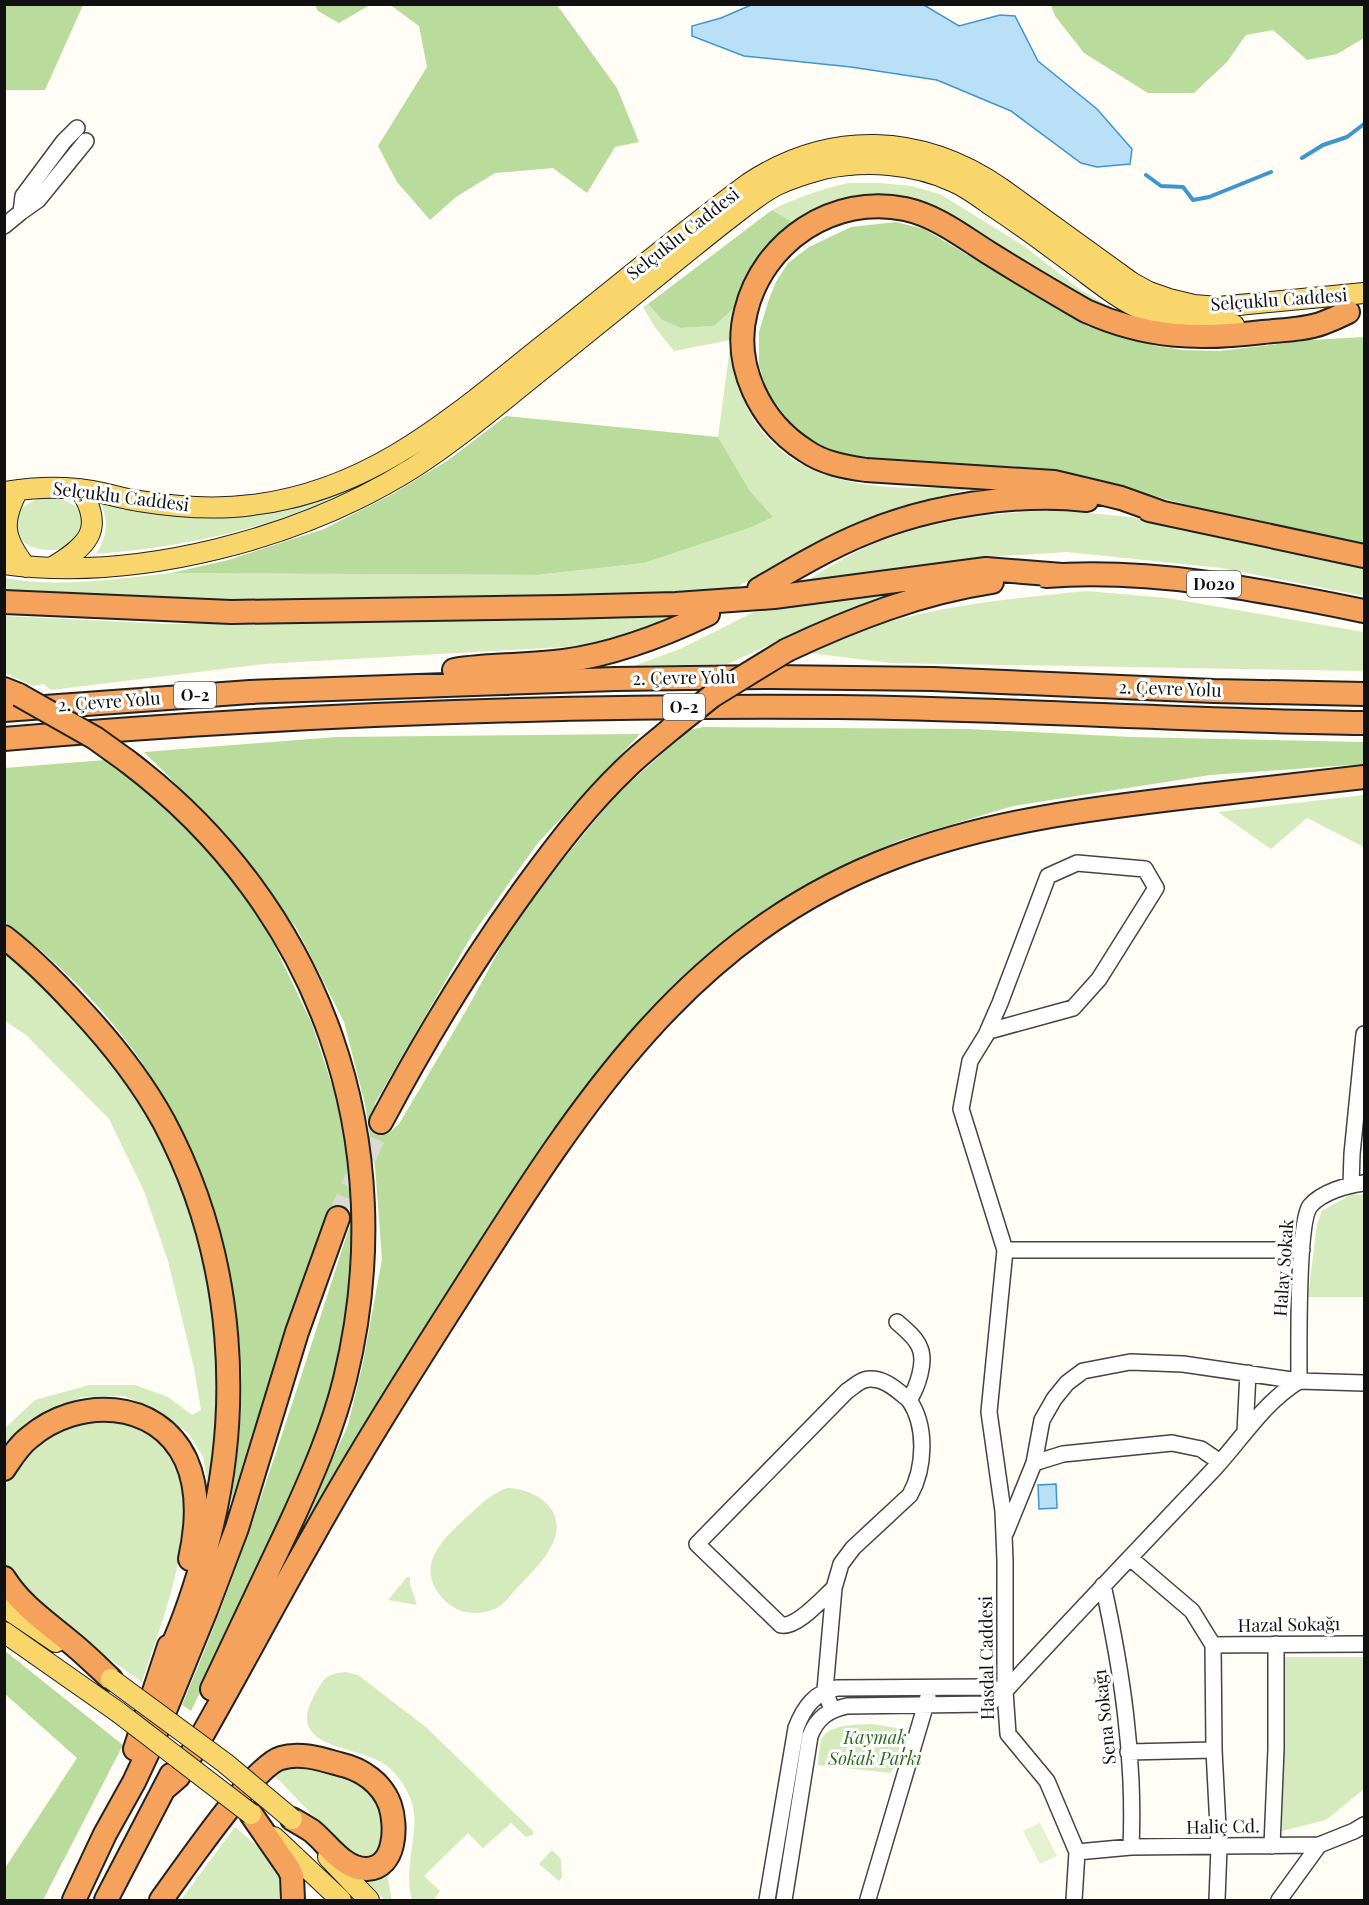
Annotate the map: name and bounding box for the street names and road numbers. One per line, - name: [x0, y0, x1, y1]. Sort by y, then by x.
- street label: Selçuklu Caddesi: [621, 182, 744, 285]
- street label: Selçuklu Caddesi: [1210, 282, 1348, 316]
- street label: Selçuklu Caddesi: [52, 476, 191, 516]
- road number: D020: [1187, 571, 1241, 597]
- street label: 2. Çevre Yolu: [632, 664, 736, 690]
- street label: 2. Çevre Yolu: [1118, 674, 1223, 702]
- road number: O-2: [174, 682, 216, 708]
- street label: 2. Çevre Yolu: [57, 685, 162, 717]
- road number: O-2: [663, 694, 705, 720]
- street label: Halay Sokak: [1268, 1218, 1298, 1317]
- street label: Hasdal Caddesi: [973, 1596, 999, 1720]
- street label: Hazal Sokağı: [1238, 1611, 1340, 1637]
- street label: Sena Sokağı: [1087, 1668, 1121, 1766]
- street label: Haliç Cd.: [1186, 1813, 1260, 1839]

